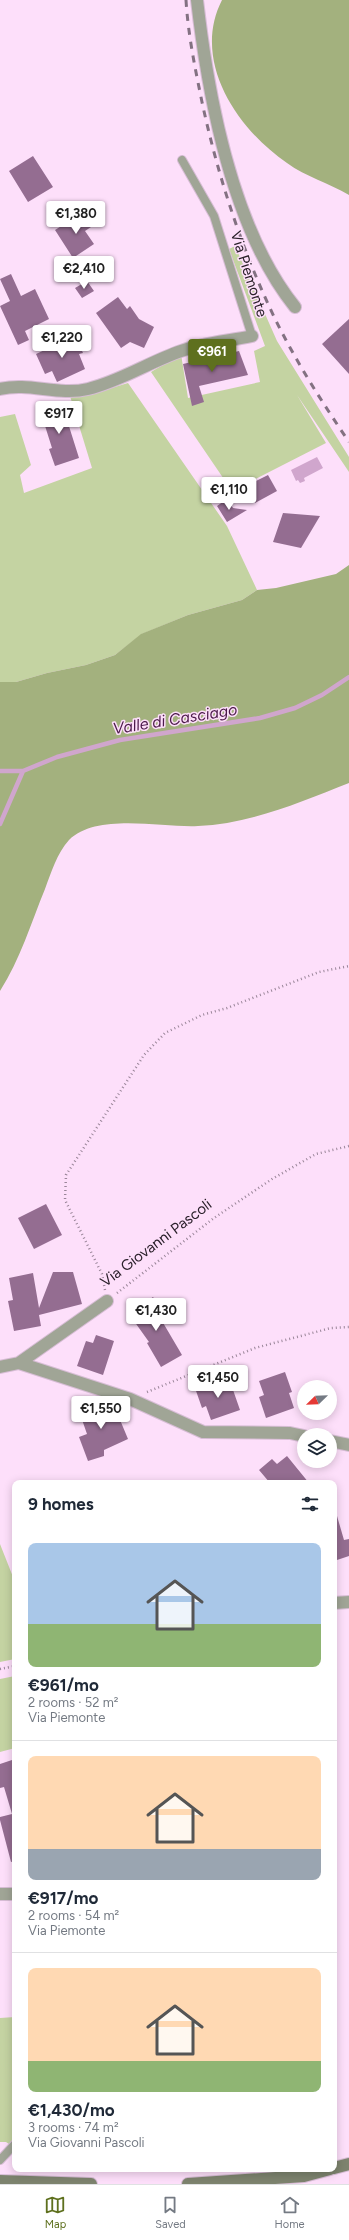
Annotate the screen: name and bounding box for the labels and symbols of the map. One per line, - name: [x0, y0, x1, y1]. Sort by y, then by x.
- pin: €1,380: [43, 201, 109, 235]
- street label: Via Piemonte: [227, 229, 271, 319]
- pin: €2,410: [51, 256, 117, 290]
- pin: €1,220: [29, 325, 95, 359]
- pin: €961: [188, 339, 236, 373]
- pin: €917: [35, 401, 83, 435]
- pin: €1,110: [196, 477, 262, 511]
- water label: Valle di Casciago: [111, 700, 239, 738]
- street label: Via Giovanni Pascoli: [97, 1195, 215, 1291]
- pin: €1,430: [123, 1298, 189, 1332]
- pin: €1,450: [185, 1365, 251, 1399]
- north arrow: [297, 1380, 337, 1420]
- pin: €1,550: [68, 1396, 134, 1430]

